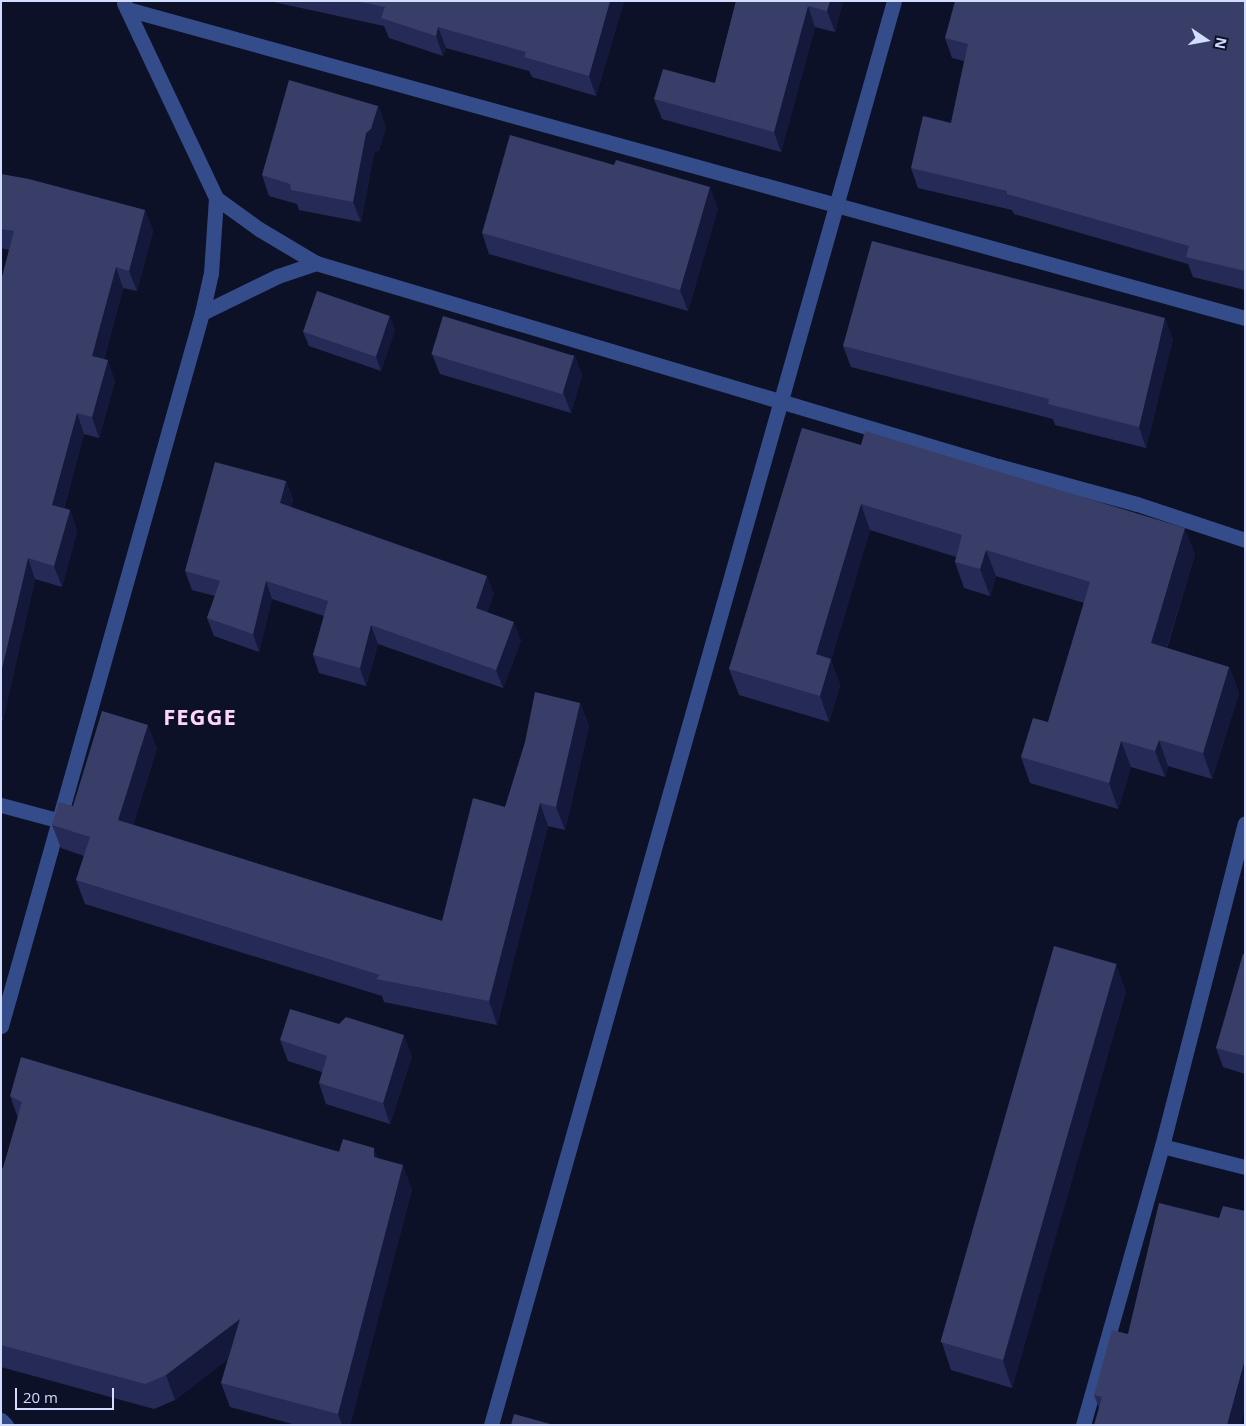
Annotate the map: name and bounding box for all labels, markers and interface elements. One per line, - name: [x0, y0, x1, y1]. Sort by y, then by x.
- north arrow: [1181, 15, 1231, 65]
- text: N: [1211, 36, 1232, 51]
- district label: FEGGE: [163, 704, 237, 730]
- scale bar: [18, 1378, 116, 1410]
- text: 20 m: [23, 1387, 58, 1407]

